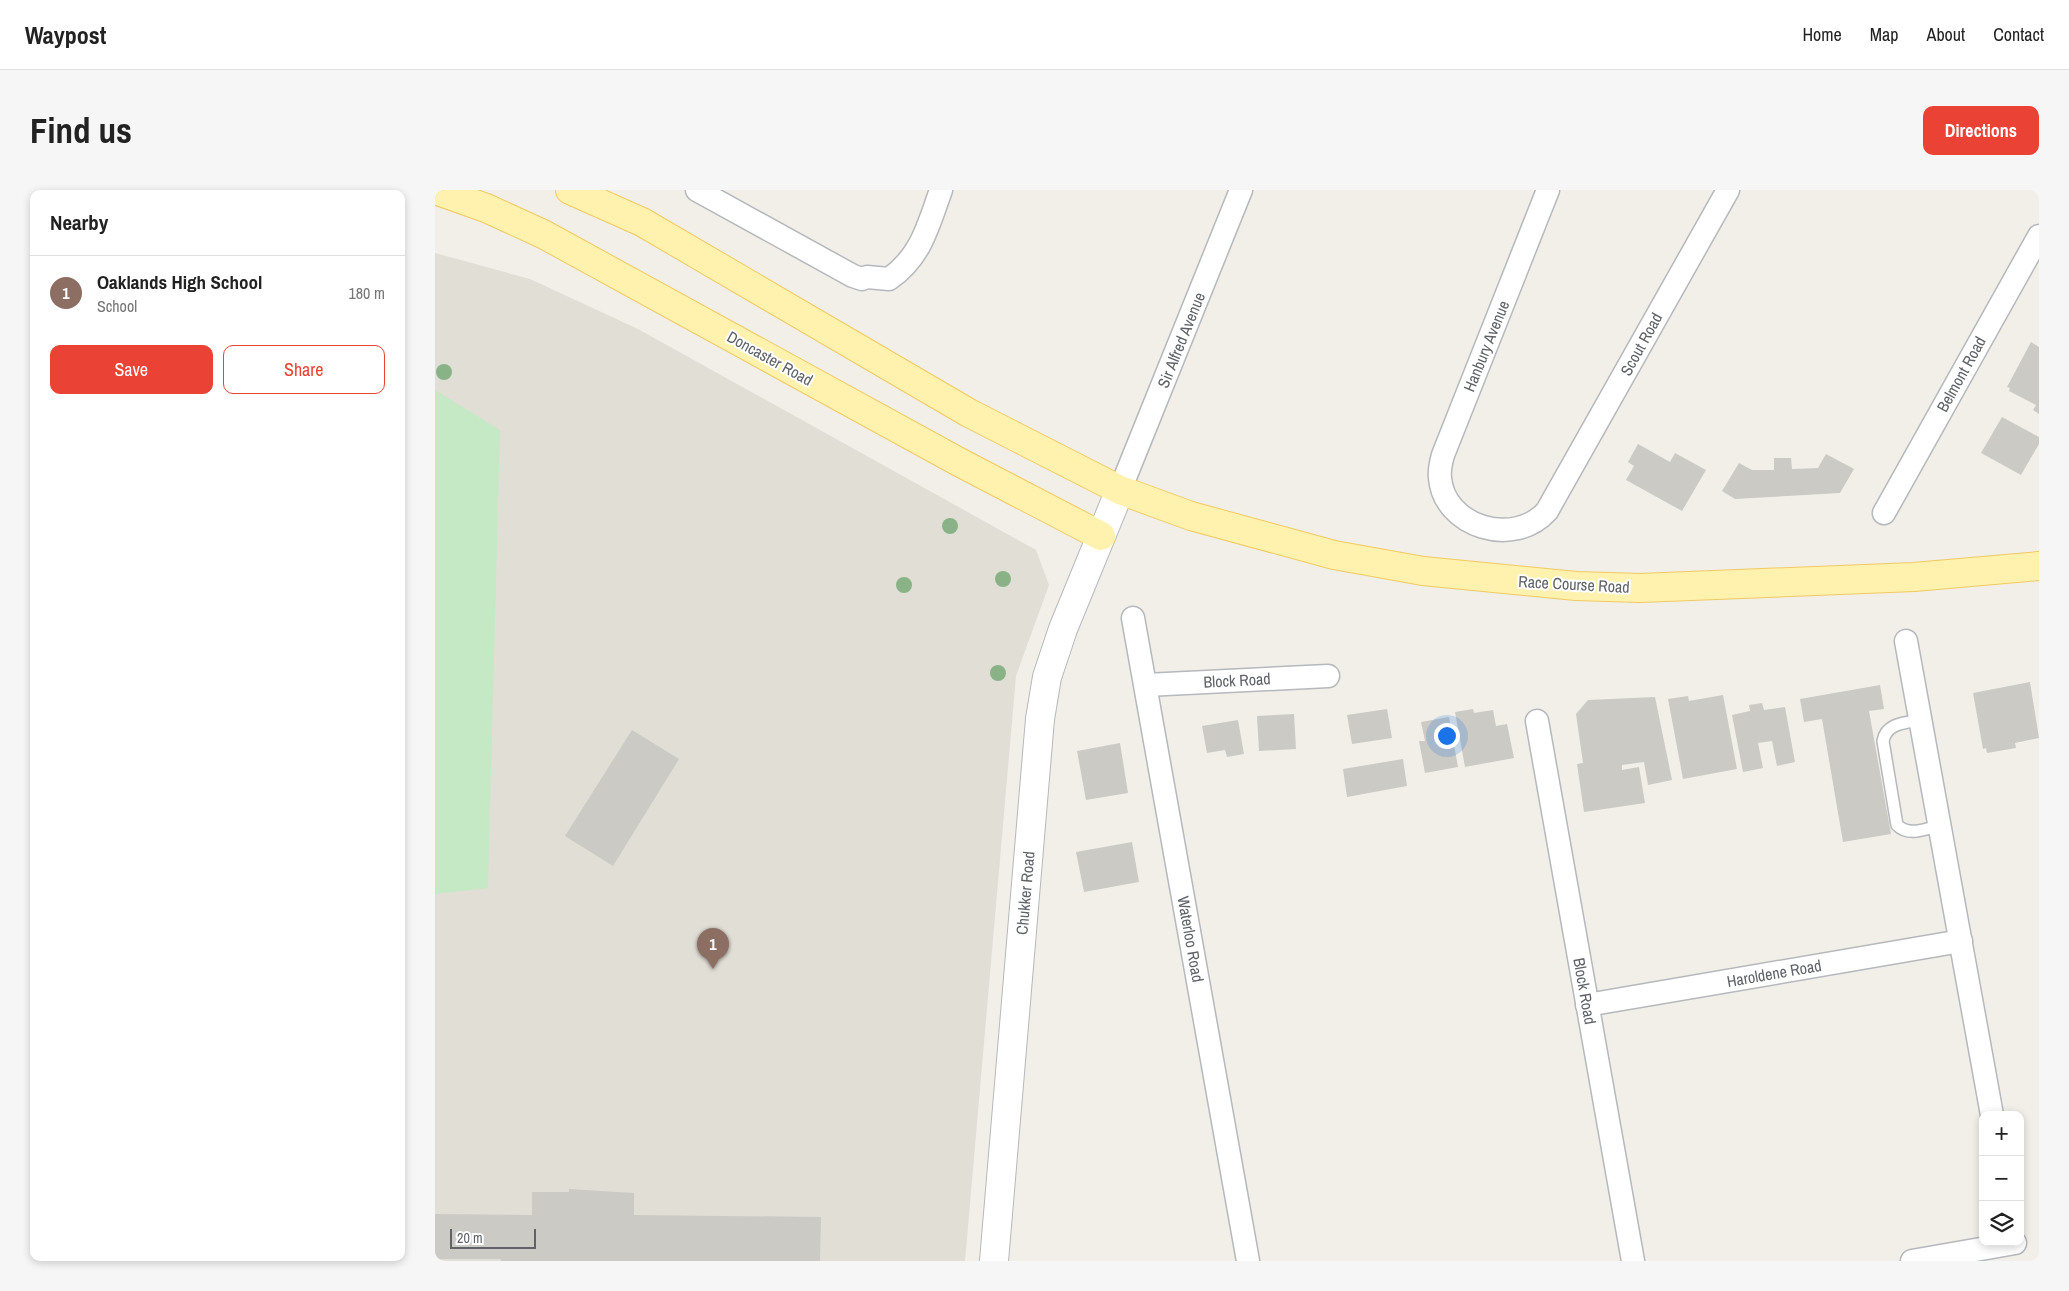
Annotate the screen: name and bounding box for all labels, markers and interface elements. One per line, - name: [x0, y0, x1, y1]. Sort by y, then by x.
- text: Waypost: [25, 19, 106, 51]
- text: Home: [1802, 22, 1842, 47]
- text: Map: [1870, 22, 1899, 47]
- text: About: [1927, 22, 1965, 47]
- text: Contact: [1993, 22, 2044, 47]
- button: Directions: [1923, 106, 2039, 155]
- text: Find us: [30, 107, 132, 154]
- text: Nearby: [50, 208, 108, 237]
- text: Oaklands High School: [97, 269, 262, 295]
- text: 1: [62, 282, 70, 304]
- text: 180 m: [349, 282, 385, 304]
- street label: Sir Alfred Avenue: [1152, 289, 1210, 391]
- text: School: [97, 295, 137, 317]
- street label: Hanbury Avenue: [1458, 297, 1514, 395]
- street label: Scout Road: [1615, 309, 1667, 379]
- street label: Doncaster Road: [723, 325, 817, 391]
- street label: Belmont Road: [1931, 332, 1991, 416]
- button: Save: [50, 345, 213, 394]
- button: Share: [223, 345, 385, 394]
- street label: Race Course Road: [1518, 570, 1630, 598]
- street label: Block Road: [1203, 667, 1271, 693]
- your location: [1434, 723, 1460, 749]
- street label: Chukker Road: [1010, 850, 1040, 936]
- street label: Waterloo Road: [1173, 894, 1209, 984]
- pin: 1: [697, 928, 729, 969]
- street label: Haroldene Road: [1725, 954, 1823, 992]
- street label: Block Road: [1568, 956, 1602, 1026]
- map controls: [1979, 1111, 2024, 1246]
- button: +: [1979, 1111, 2024, 1156]
- button: −: [1979, 1156, 2024, 1201]
- button: layers: [1979, 1201, 2024, 1246]
- scale bar: [450, 1226, 536, 1249]
- text: 20 m: [457, 1229, 483, 1247]

